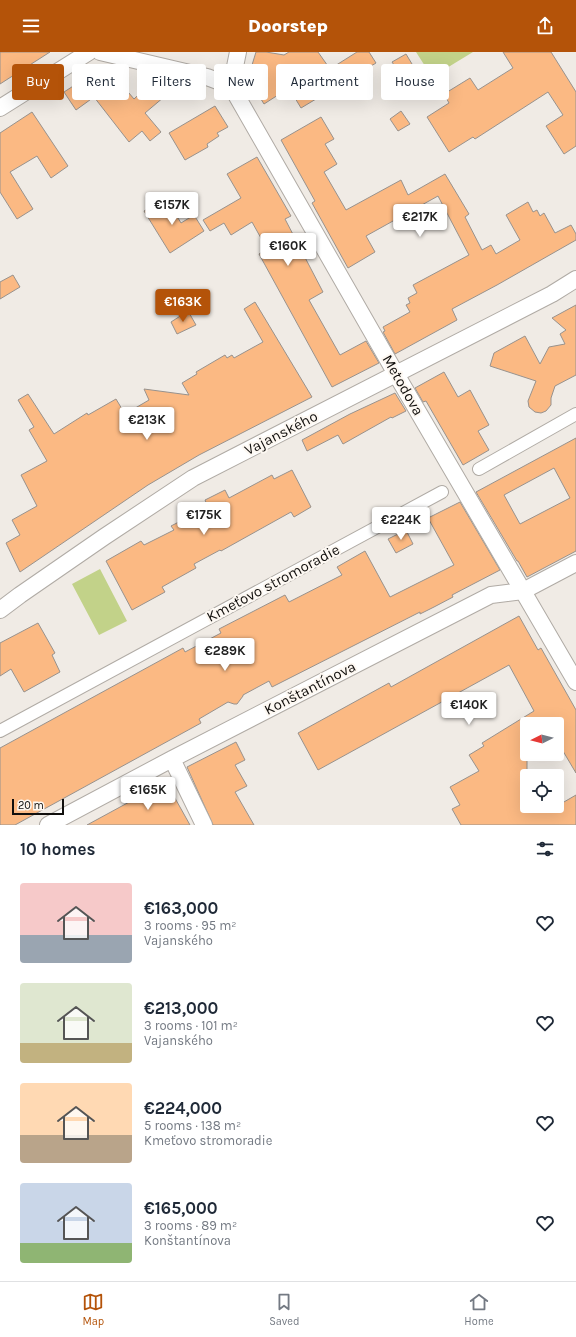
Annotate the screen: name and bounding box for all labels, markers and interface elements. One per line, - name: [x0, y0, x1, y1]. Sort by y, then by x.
- icon: menu: [20, 15, 42, 37]
- text: Doorstep: [248, 15, 328, 37]
- icon: share: [534, 15, 556, 37]
- chip: Buy: [12, 64, 64, 100]
- chip: Rent: [72, 64, 129, 100]
- chip: Filters: [137, 64, 206, 100]
- chip: New: [214, 64, 268, 100]
- chip: Apartment: [276, 64, 373, 100]
- chip: House: [381, 64, 449, 100]
- pin: €157K: [144, 192, 200, 226]
- text: €157K: [154, 197, 190, 212]
- pin: €217K: [392, 204, 448, 238]
- text: €217K: [402, 209, 438, 224]
- pin: €160K: [260, 233, 316, 267]
- text: €160K: [269, 238, 307, 253]
- pin: €163K: [155, 289, 211, 323]
- text: €163K: [164, 294, 202, 309]
- street label: Metodova: [378, 351, 428, 419]
- pin: €213K: [119, 407, 175, 441]
- street label: Vajanského: [241, 407, 321, 459]
- text: €213K: [128, 412, 166, 427]
- pin: €175K: [176, 502, 232, 536]
- text: €175K: [186, 507, 222, 522]
- pin: €224K: [373, 507, 429, 541]
- text: €224K: [381, 512, 421, 527]
- street label: Kmeťovo stromoradie: [203, 540, 343, 626]
- pin: €289K: [197, 638, 253, 672]
- text: €289K: [205, 643, 245, 658]
- street label: Konštantínova: [261, 657, 359, 719]
- pin: €140K: [441, 692, 497, 726]
- text: €140K: [450, 697, 488, 712]
- north arrow: [520, 717, 564, 761]
- map controls: [520, 717, 564, 813]
- button: locate: [520, 769, 564, 813]
- pin: €165K: [120, 777, 176, 811]
- text: €165K: [130, 782, 166, 797]
- scale bar: [12, 797, 64, 816]
- text: 20 m: [18, 799, 44, 812]
- icon: filters: [534, 838, 556, 860]
- text: 10 homes: [20, 839, 95, 859]
- text: €163,000: [144, 898, 218, 918]
- icon: home: [52, 899, 100, 947]
- icon: heart: [534, 912, 556, 934]
- text: 3 rooms · 95 m²: [144, 918, 237, 933]
- text: Vajanského: [144, 933, 213, 948]
- text: €213,000: [144, 998, 218, 1018]
- icon: home: [52, 999, 100, 1047]
- icon: heart: [534, 1012, 556, 1034]
- text: 3 rooms · 101 m²: [144, 1018, 238, 1033]
- text: Vajanského: [144, 1033, 213, 1048]
- text: €224,000: [144, 1098, 222, 1118]
- icon: home: [52, 1099, 100, 1147]
- icon: heart: [534, 1112, 556, 1134]
- text: 5 rooms · 138 m²: [144, 1118, 241, 1133]
- text: Kmeťovo stromoradie: [144, 1133, 272, 1148]
- text: €165,000: [144, 1198, 218, 1218]
- icon: home: [52, 1199, 100, 1247]
- icon: heart: [534, 1212, 556, 1234]
- text: 3 rooms · 89 m²: [144, 1218, 237, 1233]
- text: Konštantínova: [144, 1233, 231, 1248]
- tab: Map: [82, 1291, 104, 1328]
- tab: Saved: [269, 1291, 300, 1328]
- tab: Home: [464, 1291, 494, 1328]

